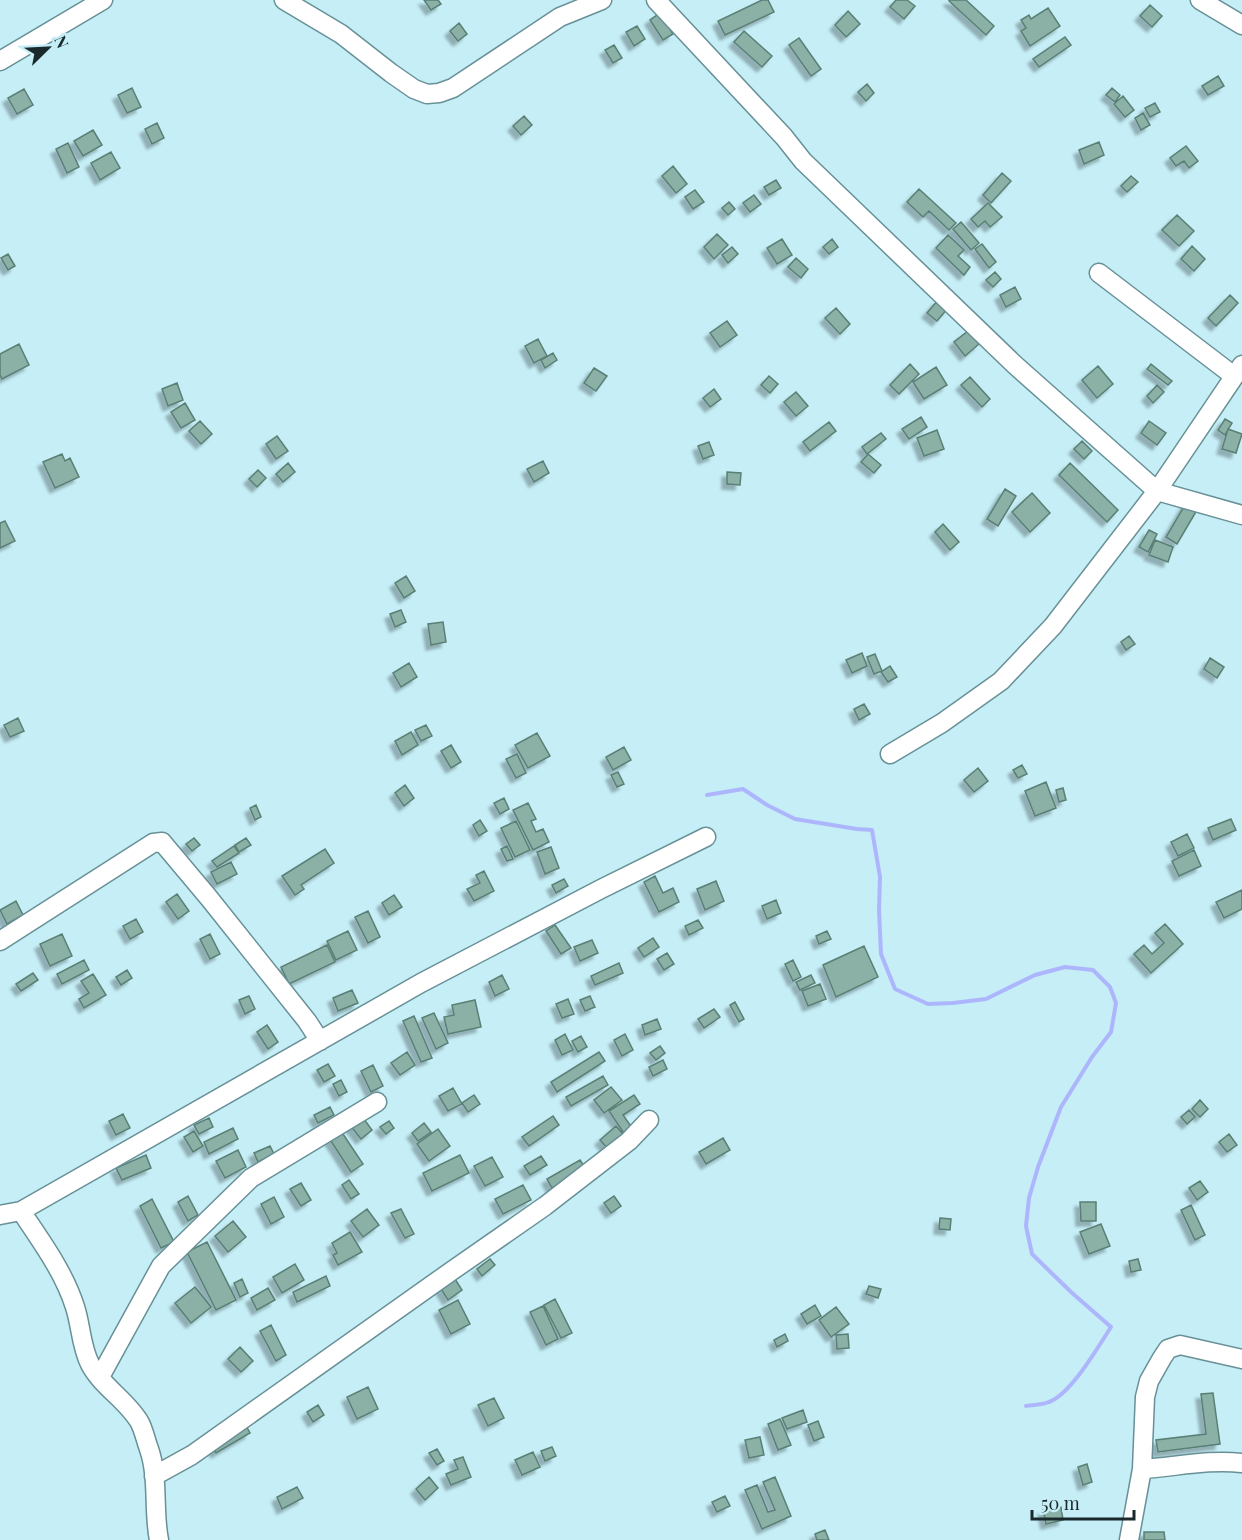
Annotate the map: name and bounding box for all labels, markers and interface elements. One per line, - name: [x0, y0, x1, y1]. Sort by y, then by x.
- north arrow: [18, 18, 78, 78]
- text: N: [50, 32, 74, 52]
- scale bar: [1032, 1483, 1134, 1521]
- text: 50 m: [1041, 1491, 1080, 1515]

